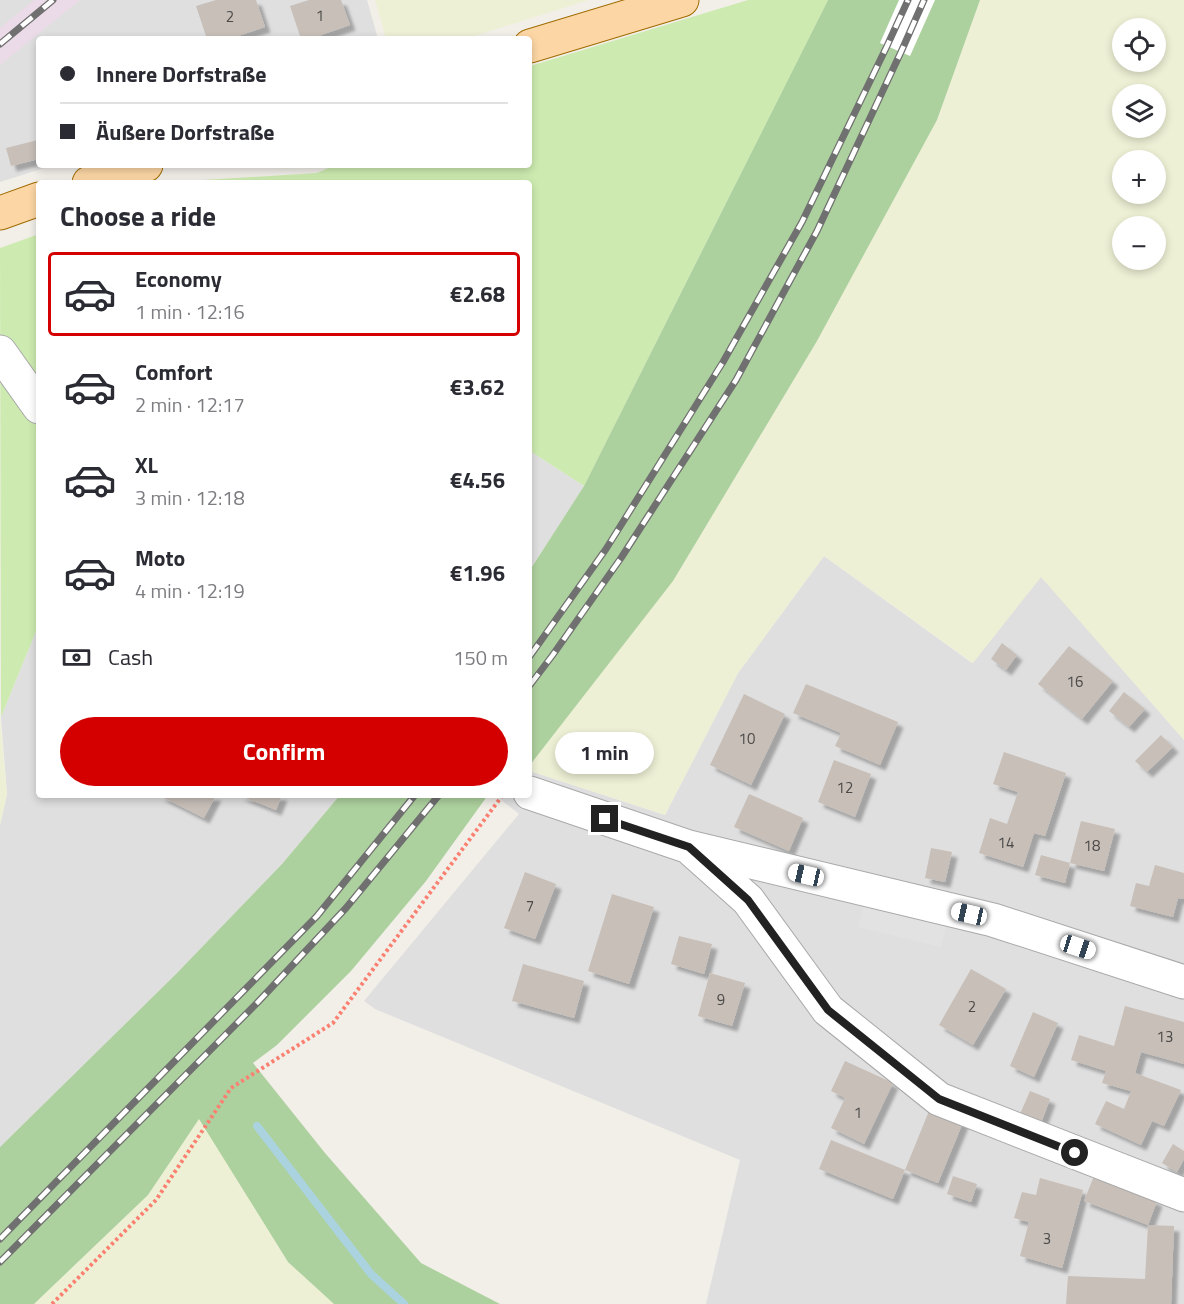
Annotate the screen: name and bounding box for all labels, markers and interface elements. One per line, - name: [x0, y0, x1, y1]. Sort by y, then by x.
- house number: 1: [316, 4, 324, 27]
- house number: 2: [226, 5, 234, 28]
- map controls: [1112, 18, 1166, 270]
- button: locate: [1112, 18, 1166, 72]
- text: Innere Dorfstraße: [96, 57, 266, 91]
- button: layers: [1112, 84, 1166, 138]
- text: Äußere Dorfstraße: [96, 115, 275, 149]
- button: +: [1112, 150, 1166, 204]
- text: Choose a ride: [60, 195, 216, 236]
- button: −: [1112, 216, 1166, 270]
- text: Economy: [135, 262, 222, 296]
- icon: car: [63, 267, 117, 321]
- text: €2.68: [450, 277, 505, 311]
- text: 1 min · 12:16: [135, 296, 245, 327]
- text: Comfort: [135, 355, 213, 389]
- icon: car: [63, 360, 117, 414]
- text: €3.62: [450, 370, 505, 404]
- text: 2 min · 12:17: [135, 389, 245, 420]
- text: XL: [135, 448, 158, 482]
- icon: car: [63, 453, 117, 507]
- text: €4.56: [450, 463, 505, 497]
- text: 3 min · 12:18: [135, 482, 245, 513]
- text: Moto: [135, 541, 185, 575]
- icon: car: [63, 546, 117, 600]
- text: €1.96: [450, 556, 505, 590]
- text: 4 min · 12:19: [135, 575, 245, 606]
- text: Cash: [108, 640, 153, 674]
- icon: cash: [60, 641, 93, 674]
- text: 150 m: [453, 642, 508, 673]
- house number: 16: [1067, 670, 1083, 693]
- button: Confirm: [60, 717, 508, 786]
- house number: 10: [739, 727, 755, 750]
- callout: 1 min: [556, 732, 654, 774]
- text: 1 min: [580, 737, 629, 768]
- house number: 12: [837, 776, 853, 799]
- route end: [591, 805, 618, 832]
- house number: 14: [998, 831, 1014, 854]
- house number: 18: [1084, 834, 1100, 857]
- car: [786, 862, 826, 888]
- house number: 7: [526, 894, 534, 917]
- car: [949, 901, 989, 927]
- car: [1058, 933, 1098, 961]
- house number: 9: [717, 988, 725, 1011]
- house number: 2: [968, 995, 976, 1018]
- house number: 13: [1157, 1025, 1173, 1048]
- house number: 1: [854, 1101, 862, 1124]
- route start: [1061, 1139, 1088, 1166]
- house number: 3: [1043, 1227, 1051, 1250]

